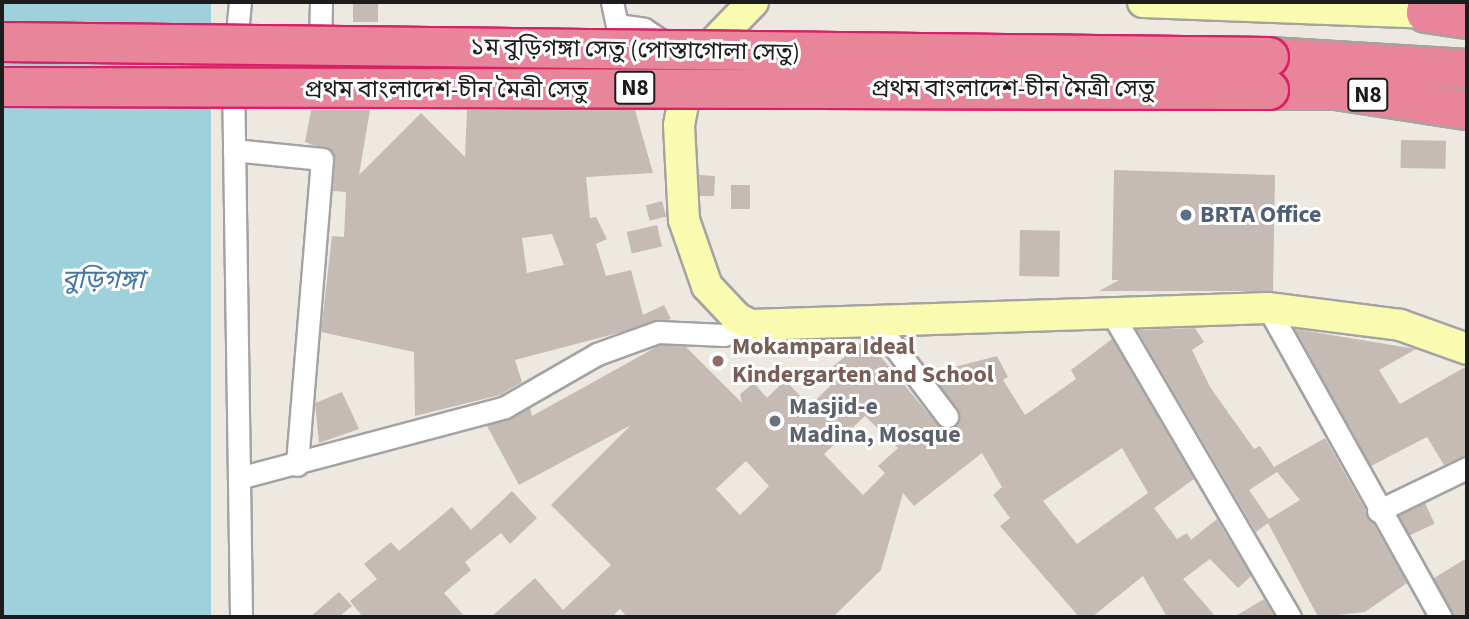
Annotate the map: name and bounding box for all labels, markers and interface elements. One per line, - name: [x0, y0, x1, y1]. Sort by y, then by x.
- street label: ১ম বুড়িগঙ্গা সেতু (পোস্তাগোলা সেতু): [470, 33, 800, 67]
- road number: N8: [614, 68, 656, 108]
- street label: প্রথম বাংলাদেশ-চীন মৈত্রী সেতু: [871, 75, 1155, 103]
- street label: প্রথম বাংলাদেশ-চীন মৈত্রী সেতু: [304, 76, 588, 104]
- road number: N8: [1347, 76, 1389, 114]
- place label: BRTA Office: [1200, 201, 1322, 229]
- marker: BRTA Office: [1178, 207, 1194, 223]
- water label: বুড়িগঙ্গা: [62, 264, 144, 296]
- place label: Mokampara Ideal Kindergarten and School: [732, 333, 994, 389]
- marker: Mokampara Ideal Kindergarten and School: [710, 353, 726, 369]
- place label: Masjid-e Madina, Mosque: [789, 393, 961, 449]
- marker: Masjid-e Madina, Mosque: [767, 413, 783, 429]

